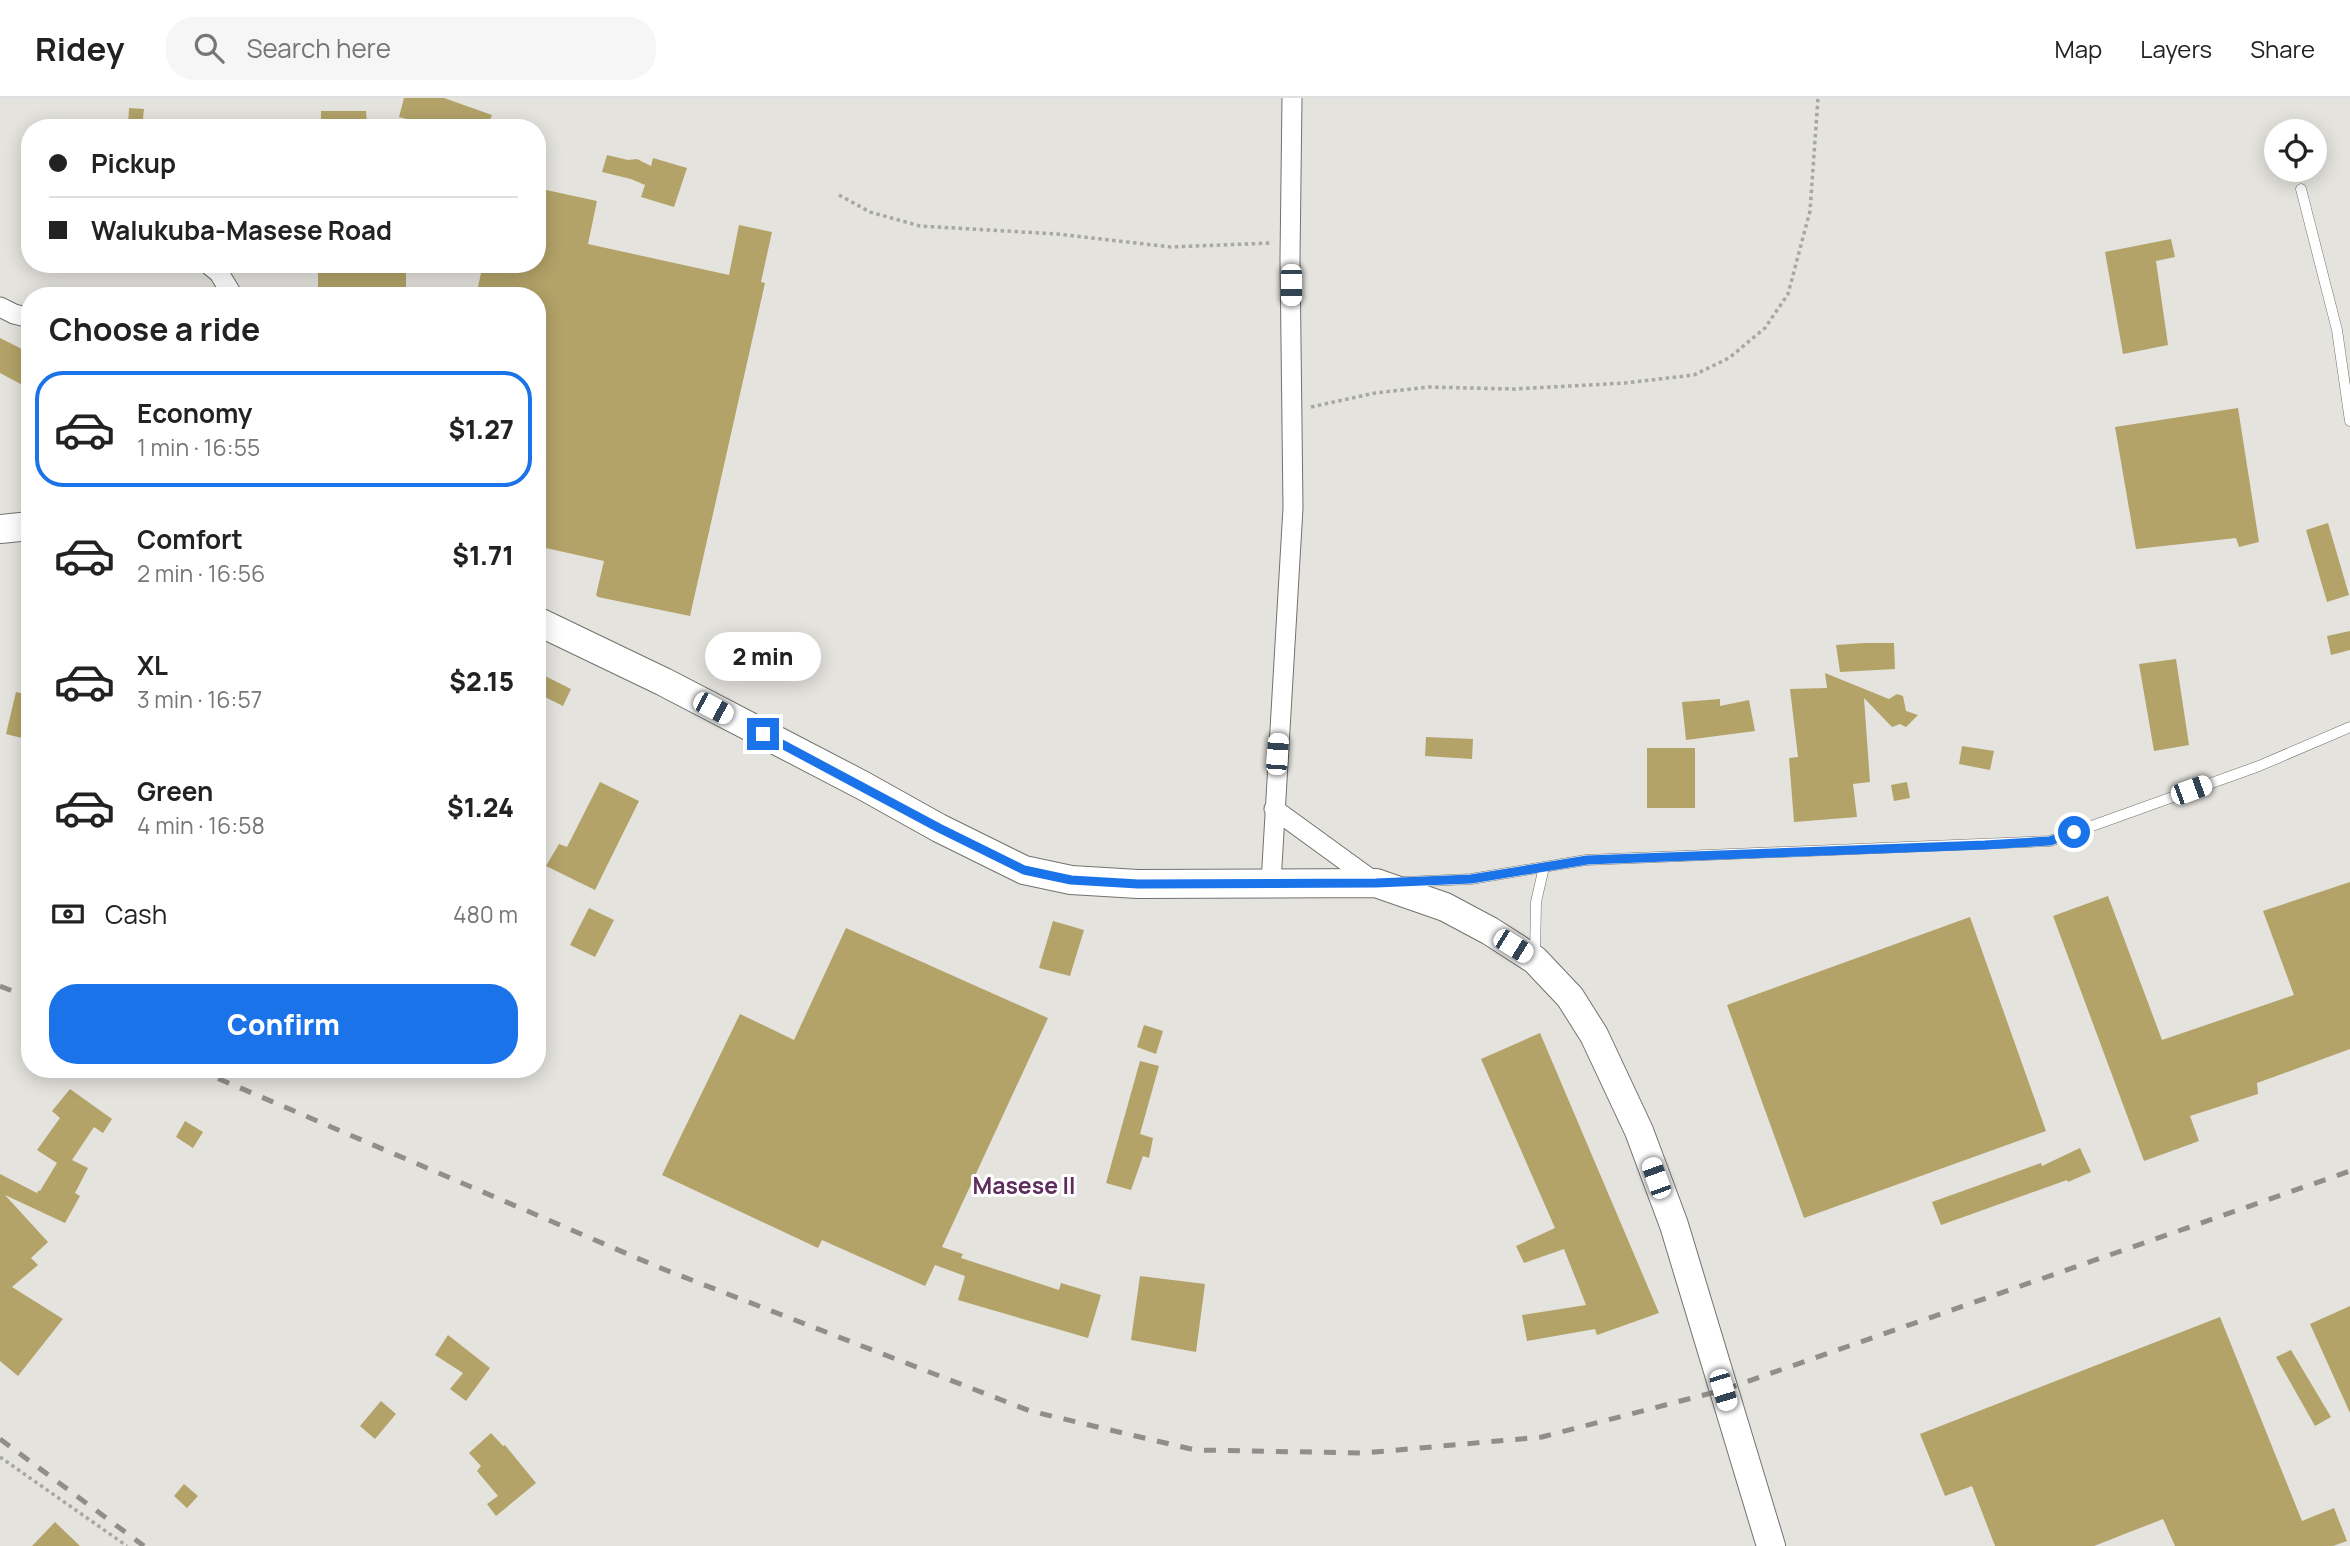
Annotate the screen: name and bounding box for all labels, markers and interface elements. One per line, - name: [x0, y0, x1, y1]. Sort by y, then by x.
- search box: [166, 17, 656, 80]
- text: Ridey: [35, 26, 124, 71]
- icon: search: [190, 29, 228, 67]
- text: Search here: [246, 30, 391, 66]
- text: Map: [2055, 32, 2102, 65]
- text: Layers: [2140, 32, 2212, 65]
- text: Share: [2250, 32, 2315, 65]
- map controls: [2264, 119, 2327, 182]
- button: locate: [2264, 119, 2327, 182]
- text: Pickup: [91, 145, 176, 181]
- text: Walukuba-Masese Road: [91, 212, 392, 248]
- car: [1281, 264, 1302, 306]
- text: Choose a ride: [49, 307, 260, 351]
- text: Economy: [137, 395, 252, 431]
- icon: car: [53, 398, 116, 461]
- text: $1.27: [448, 411, 514, 447]
- text: 1 min · 16:55: [137, 431, 260, 463]
- text: Comfort: [137, 521, 243, 557]
- icon: car: [53, 524, 116, 587]
- text: $1.71: [452, 537, 514, 573]
- text: 2 min · 16:56: [137, 557, 265, 589]
- callout: 2 min: [705, 632, 821, 682]
- text: 2 min: [733, 640, 794, 672]
- text: XL: [137, 647, 168, 683]
- icon: car: [53, 650, 116, 713]
- text: $2.15: [449, 663, 514, 699]
- text: 3 min · 16:57: [137, 683, 262, 715]
- car: [690, 689, 737, 727]
- route end: [747, 718, 779, 750]
- car: [1266, 732, 1289, 776]
- text: Green: [137, 773, 213, 809]
- car: [2168, 773, 2215, 807]
- icon: car: [53, 776, 116, 839]
- text: $1.24: [447, 789, 514, 825]
- text: 4 min · 16:58: [137, 809, 265, 841]
- route start: [2058, 816, 2090, 848]
- icon: cash: [49, 895, 87, 933]
- text: Cash: [105, 896, 167, 932]
- text: 480 m: [453, 898, 518, 930]
- car: [1490, 926, 1537, 966]
- button: Confirm: [49, 984, 518, 1064]
- car: [1639, 1155, 1674, 1201]
- district label: Masese II: [972, 1169, 1076, 1201]
- car: [1707, 1367, 1740, 1413]

